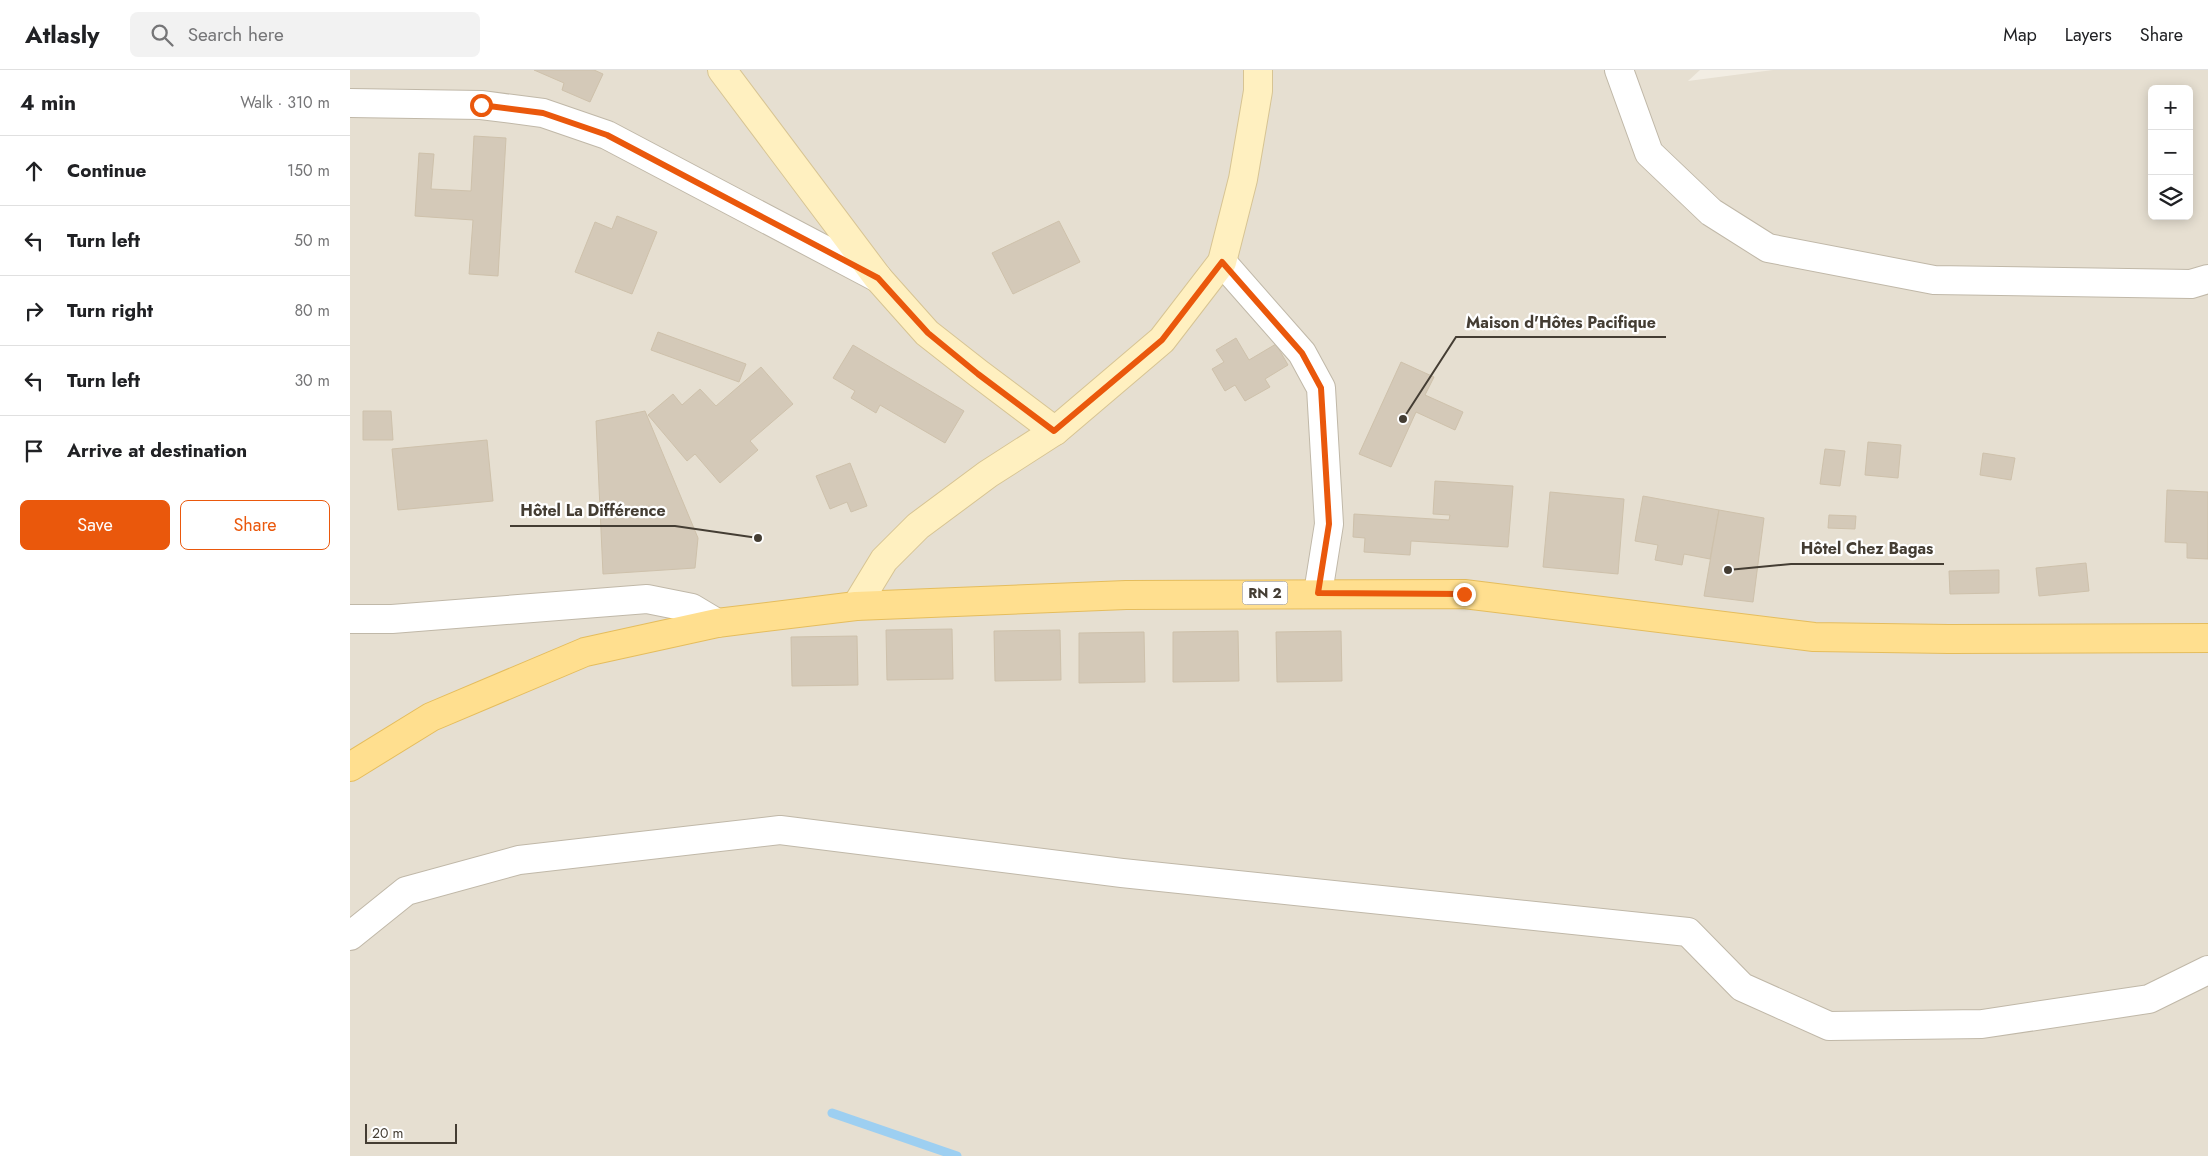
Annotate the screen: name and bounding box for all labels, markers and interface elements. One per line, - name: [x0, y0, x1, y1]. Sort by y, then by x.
- search box: [130, 12, 480, 57]
- text: Atlasly: [25, 17, 100, 52]
- icon: search: [148, 21, 176, 49]
- text: Search here: [188, 21, 284, 48]
- text: Map: [2003, 22, 2037, 48]
- text: Layers: [2065, 22, 2112, 48]
- text: Share: [2140, 22, 2183, 48]
- map controls: [2148, 85, 2193, 220]
- button: +: [2148, 85, 2193, 130]
- text: 4 min: [20, 88, 76, 118]
- text: Walk · 310 m: [240, 91, 330, 114]
- route start: [470, 94, 493, 117]
- button: −: [2148, 130, 2193, 175]
- icon: ahead: [20, 157, 48, 185]
- text: Continue: [67, 157, 146, 184]
- text: 150 m: [287, 159, 330, 182]
- button: layers: [2148, 175, 2193, 220]
- icon: left: [20, 227, 48, 255]
- text: Turn left: [67, 227, 140, 254]
- text: 50 m: [294, 229, 330, 252]
- icon: right: [20, 297, 48, 325]
- text: Turn right: [67, 297, 153, 324]
- text: 80 m: [294, 299, 330, 322]
- callout: Maison d'Hôtes Pacifique: [1456, 306, 1666, 337]
- text: Maison d'Hôtes Pacifique: [1466, 311, 1656, 334]
- icon: left: [20, 367, 48, 395]
- text: Turn left: [67, 367, 140, 394]
- text: 30 m: [294, 369, 330, 392]
- icon: arrive: [20, 437, 48, 465]
- text: Arrive at destination: [67, 437, 247, 464]
- callout: Hôtel La Différence: [510, 495, 675, 526]
- text: Hôtel La Différence: [520, 499, 666, 522]
- button: Save: [20, 500, 170, 550]
- button: Share: [180, 500, 330, 550]
- callout: Hôtel Chez Bagas: [1791, 533, 1944, 564]
- text: Hôtel Chez Bagas: [1801, 537, 1933, 560]
- road number: RN 2: [1242, 582, 1288, 604]
- route end: [1453, 583, 1476, 606]
- scale bar: [365, 1121, 458, 1144]
- text: 20 m: [372, 1123, 404, 1143]

